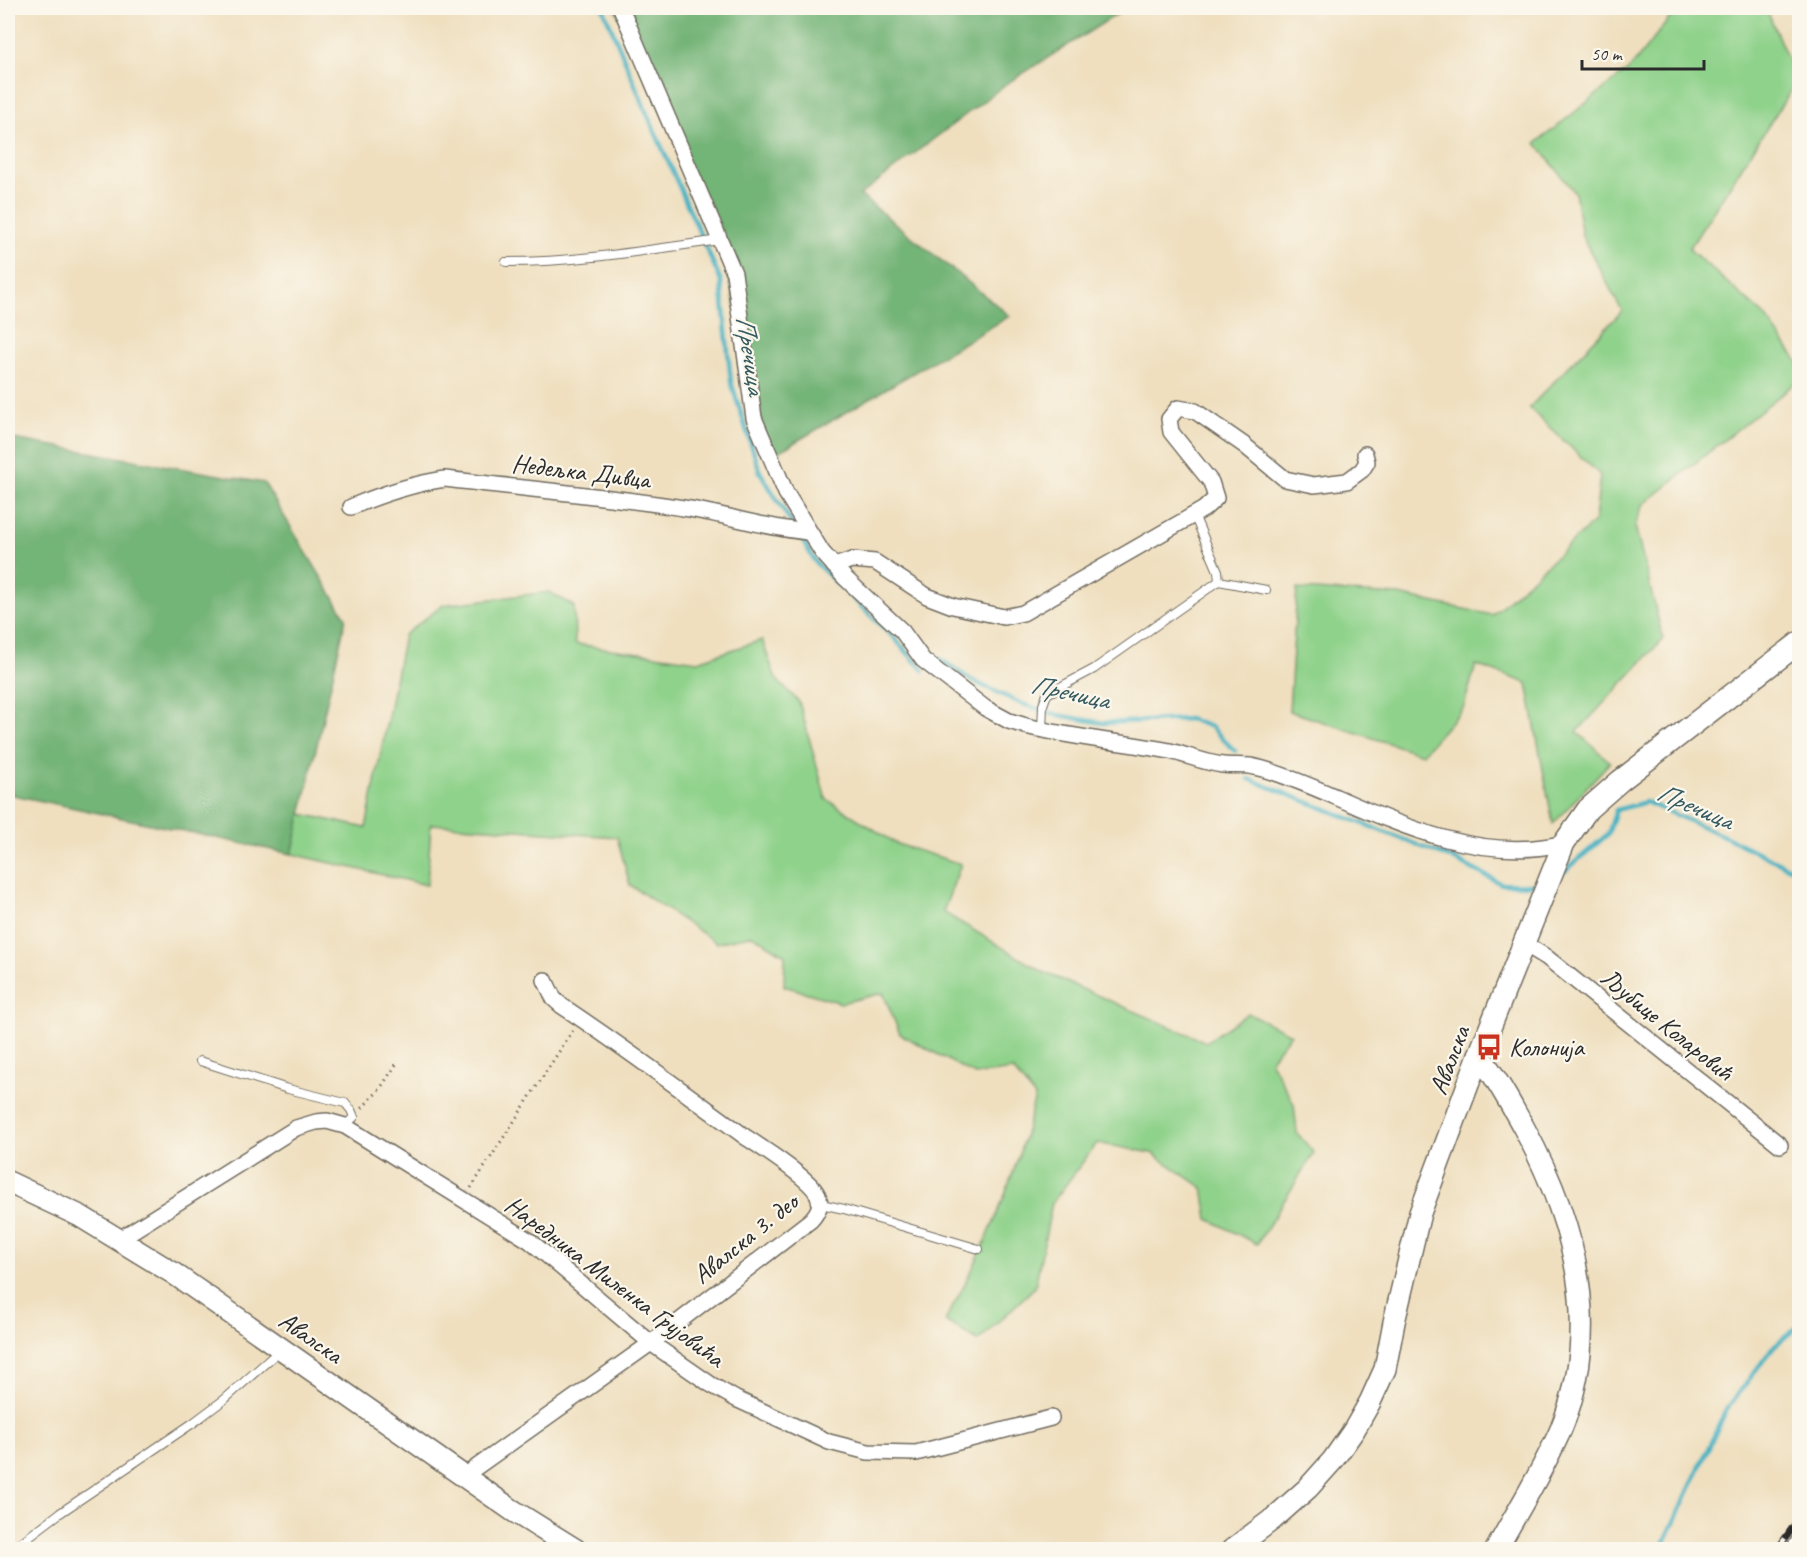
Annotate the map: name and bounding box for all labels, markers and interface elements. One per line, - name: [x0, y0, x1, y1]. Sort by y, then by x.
- scale bar: [1582, 33, 1704, 71]
- text: 50 m: [1591, 43, 1624, 65]
- water label: Пречица: [728, 313, 774, 400]
- street label: Недељка Дивца: [510, 447, 654, 497]
- water label: Пречица: [1028, 667, 1115, 717]
- water label: Пречица: [1652, 775, 1741, 838]
- street label: Љубице Коларовић: [1593, 961, 1741, 1089]
- street label: Авалска: [1421, 1020, 1478, 1099]
- place label: Колонија: [1509, 1031, 1585, 1064]
- bus stop icon: Колонија: [1474, 1032, 1504, 1062]
- street label: Авалска 3. део: [686, 1184, 807, 1291]
- street label: Наредника Миленка Грујовића: [498, 1188, 732, 1376]
- street label: Авалска: [272, 1304, 350, 1372]

